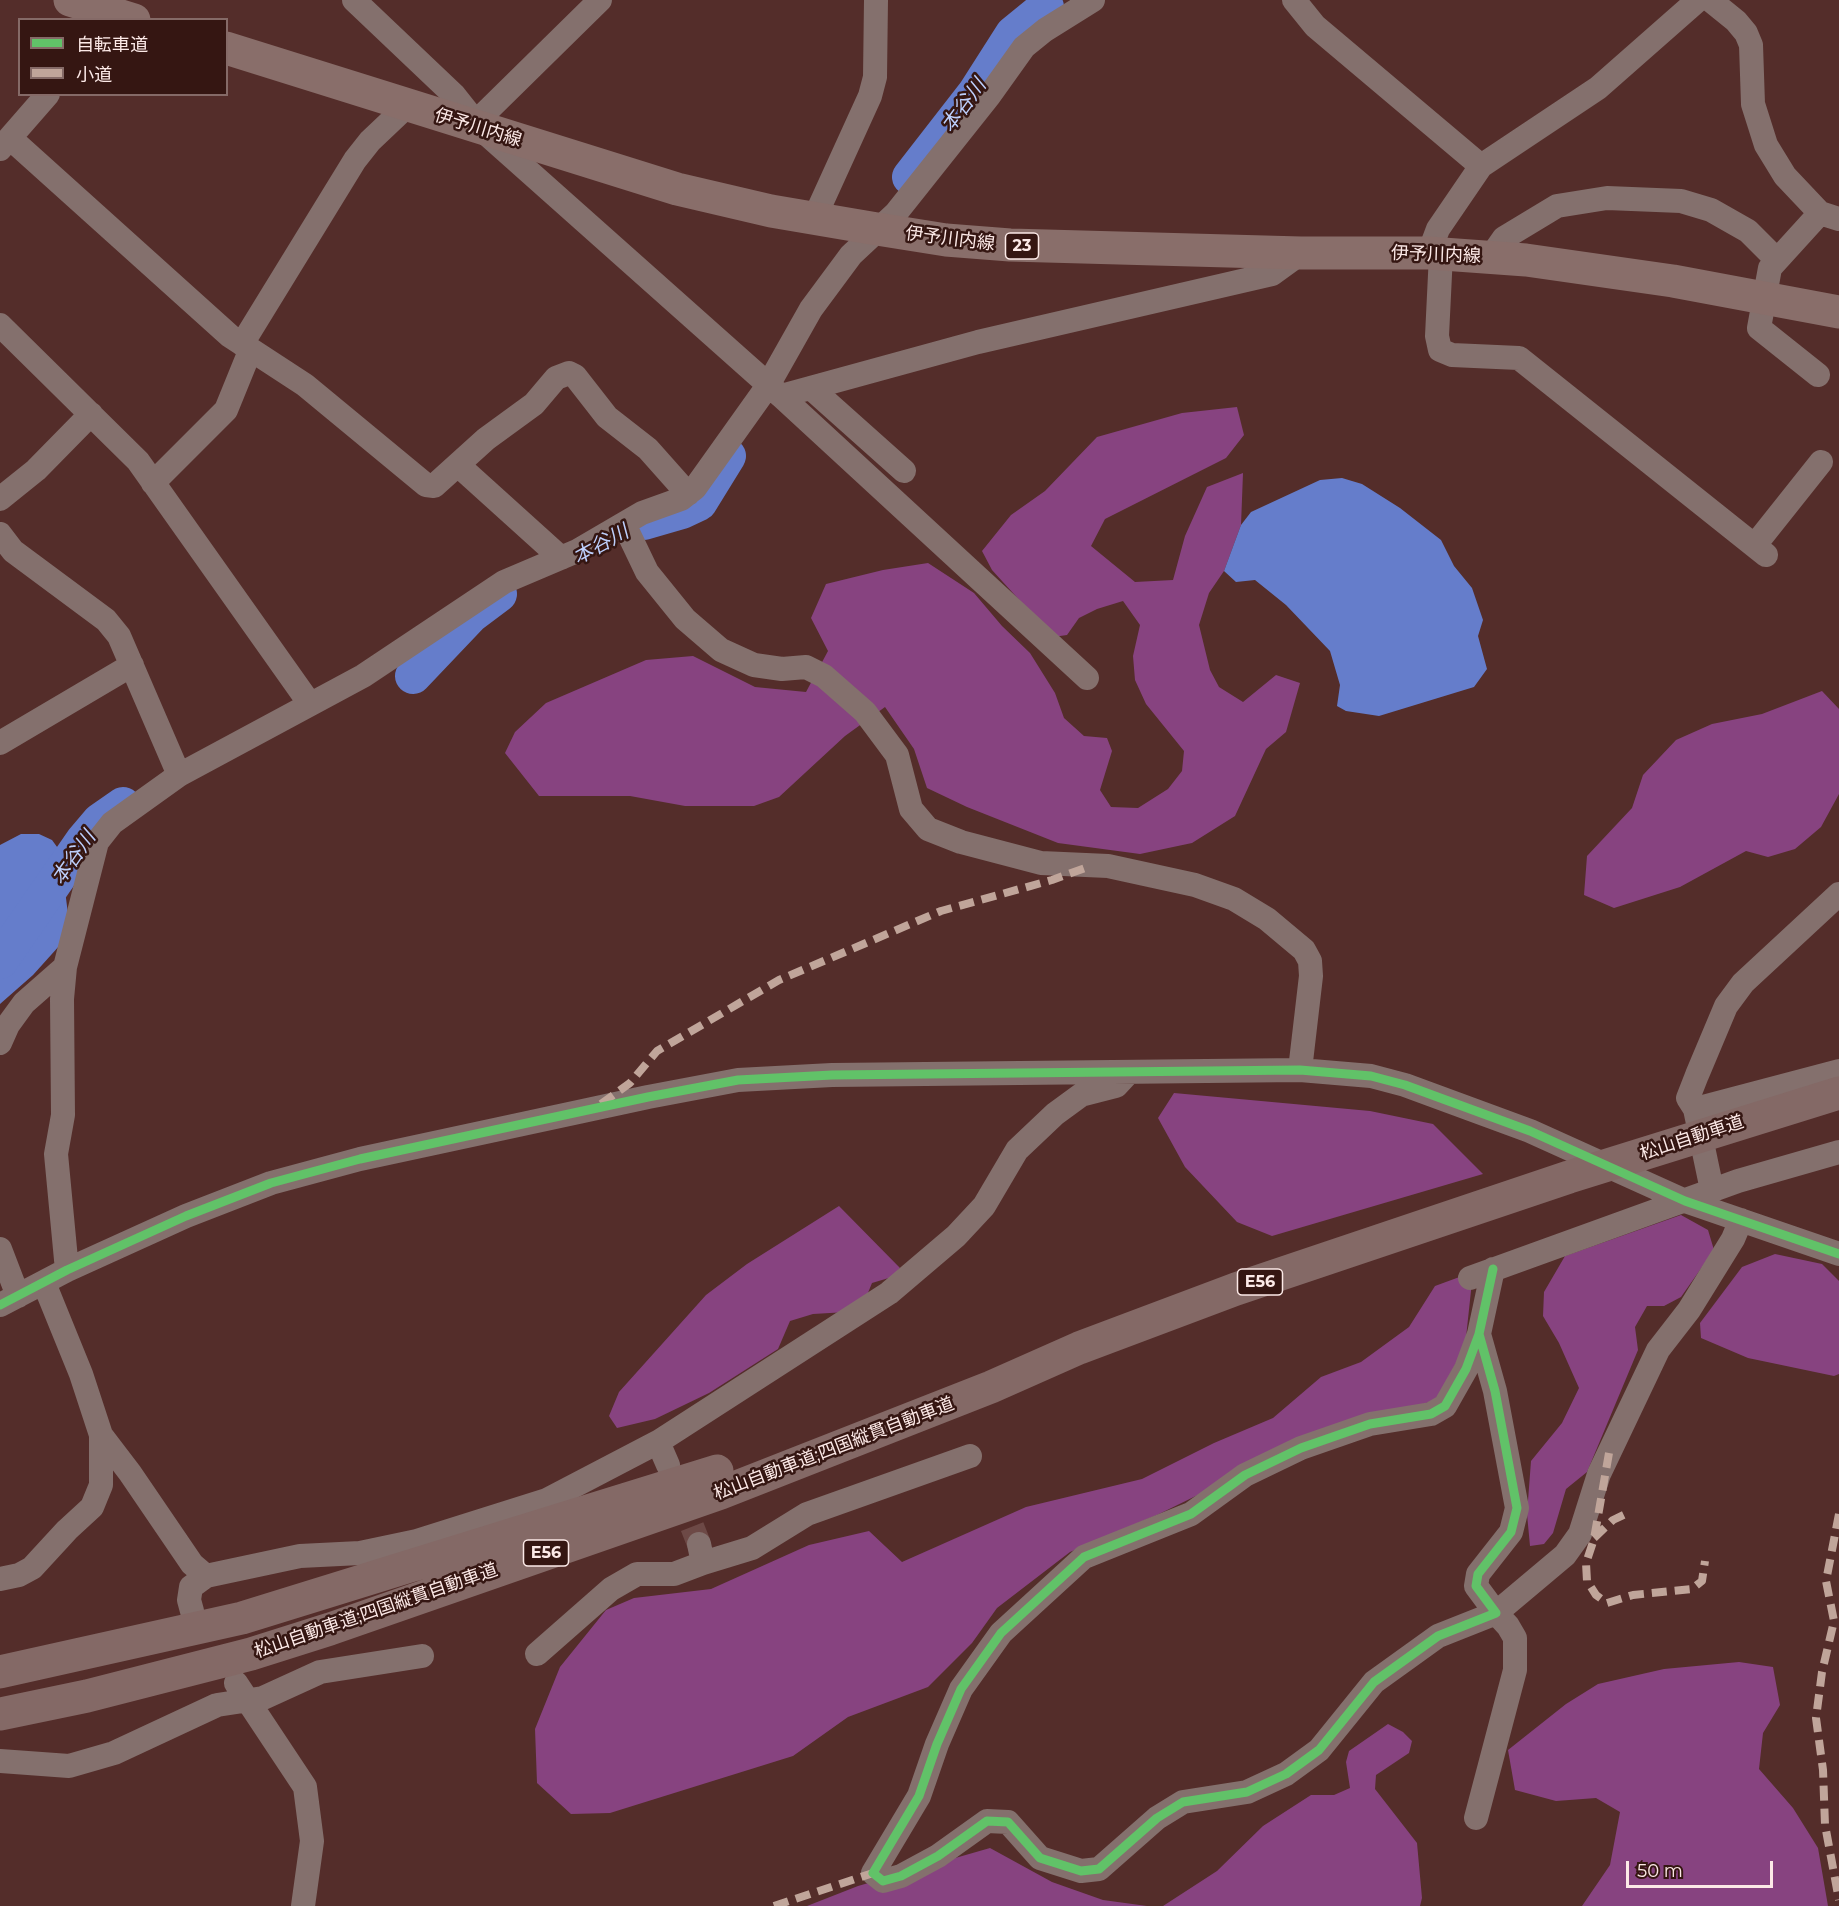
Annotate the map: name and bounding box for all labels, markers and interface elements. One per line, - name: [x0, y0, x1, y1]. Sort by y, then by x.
- legend: [18, 18, 228, 96]
- text: 自転車道: [76, 34, 148, 56]
- text: 小道: [76, 64, 112, 86]
- water label: 本谷川: [937, 75, 991, 137]
- street label: 伊予川内線: [432, 105, 524, 151]
- street label: 伊予川内線: [904, 223, 996, 255]
- road number: 23: [1006, 233, 1038, 259]
- street label: 伊予川内線: [1391, 243, 1481, 267]
- water label: 本谷川: [569, 520, 633, 570]
- water label: 本谷川: [47, 827, 101, 889]
- street label: 松山自動車道: [1637, 1111, 1747, 1165]
- road number: E56: [1238, 1269, 1282, 1295]
- street label: 松山自動車道;四国縦貫自動車道: [711, 1393, 957, 1505]
- road number: E56: [524, 1540, 568, 1566]
- street label: 松山自動車道;四国縦貫自動車道: [252, 1559, 500, 1663]
- scale bar: [1629, 1849, 1776, 1887]
- text: 50 m: [1637, 1860, 1683, 1882]

